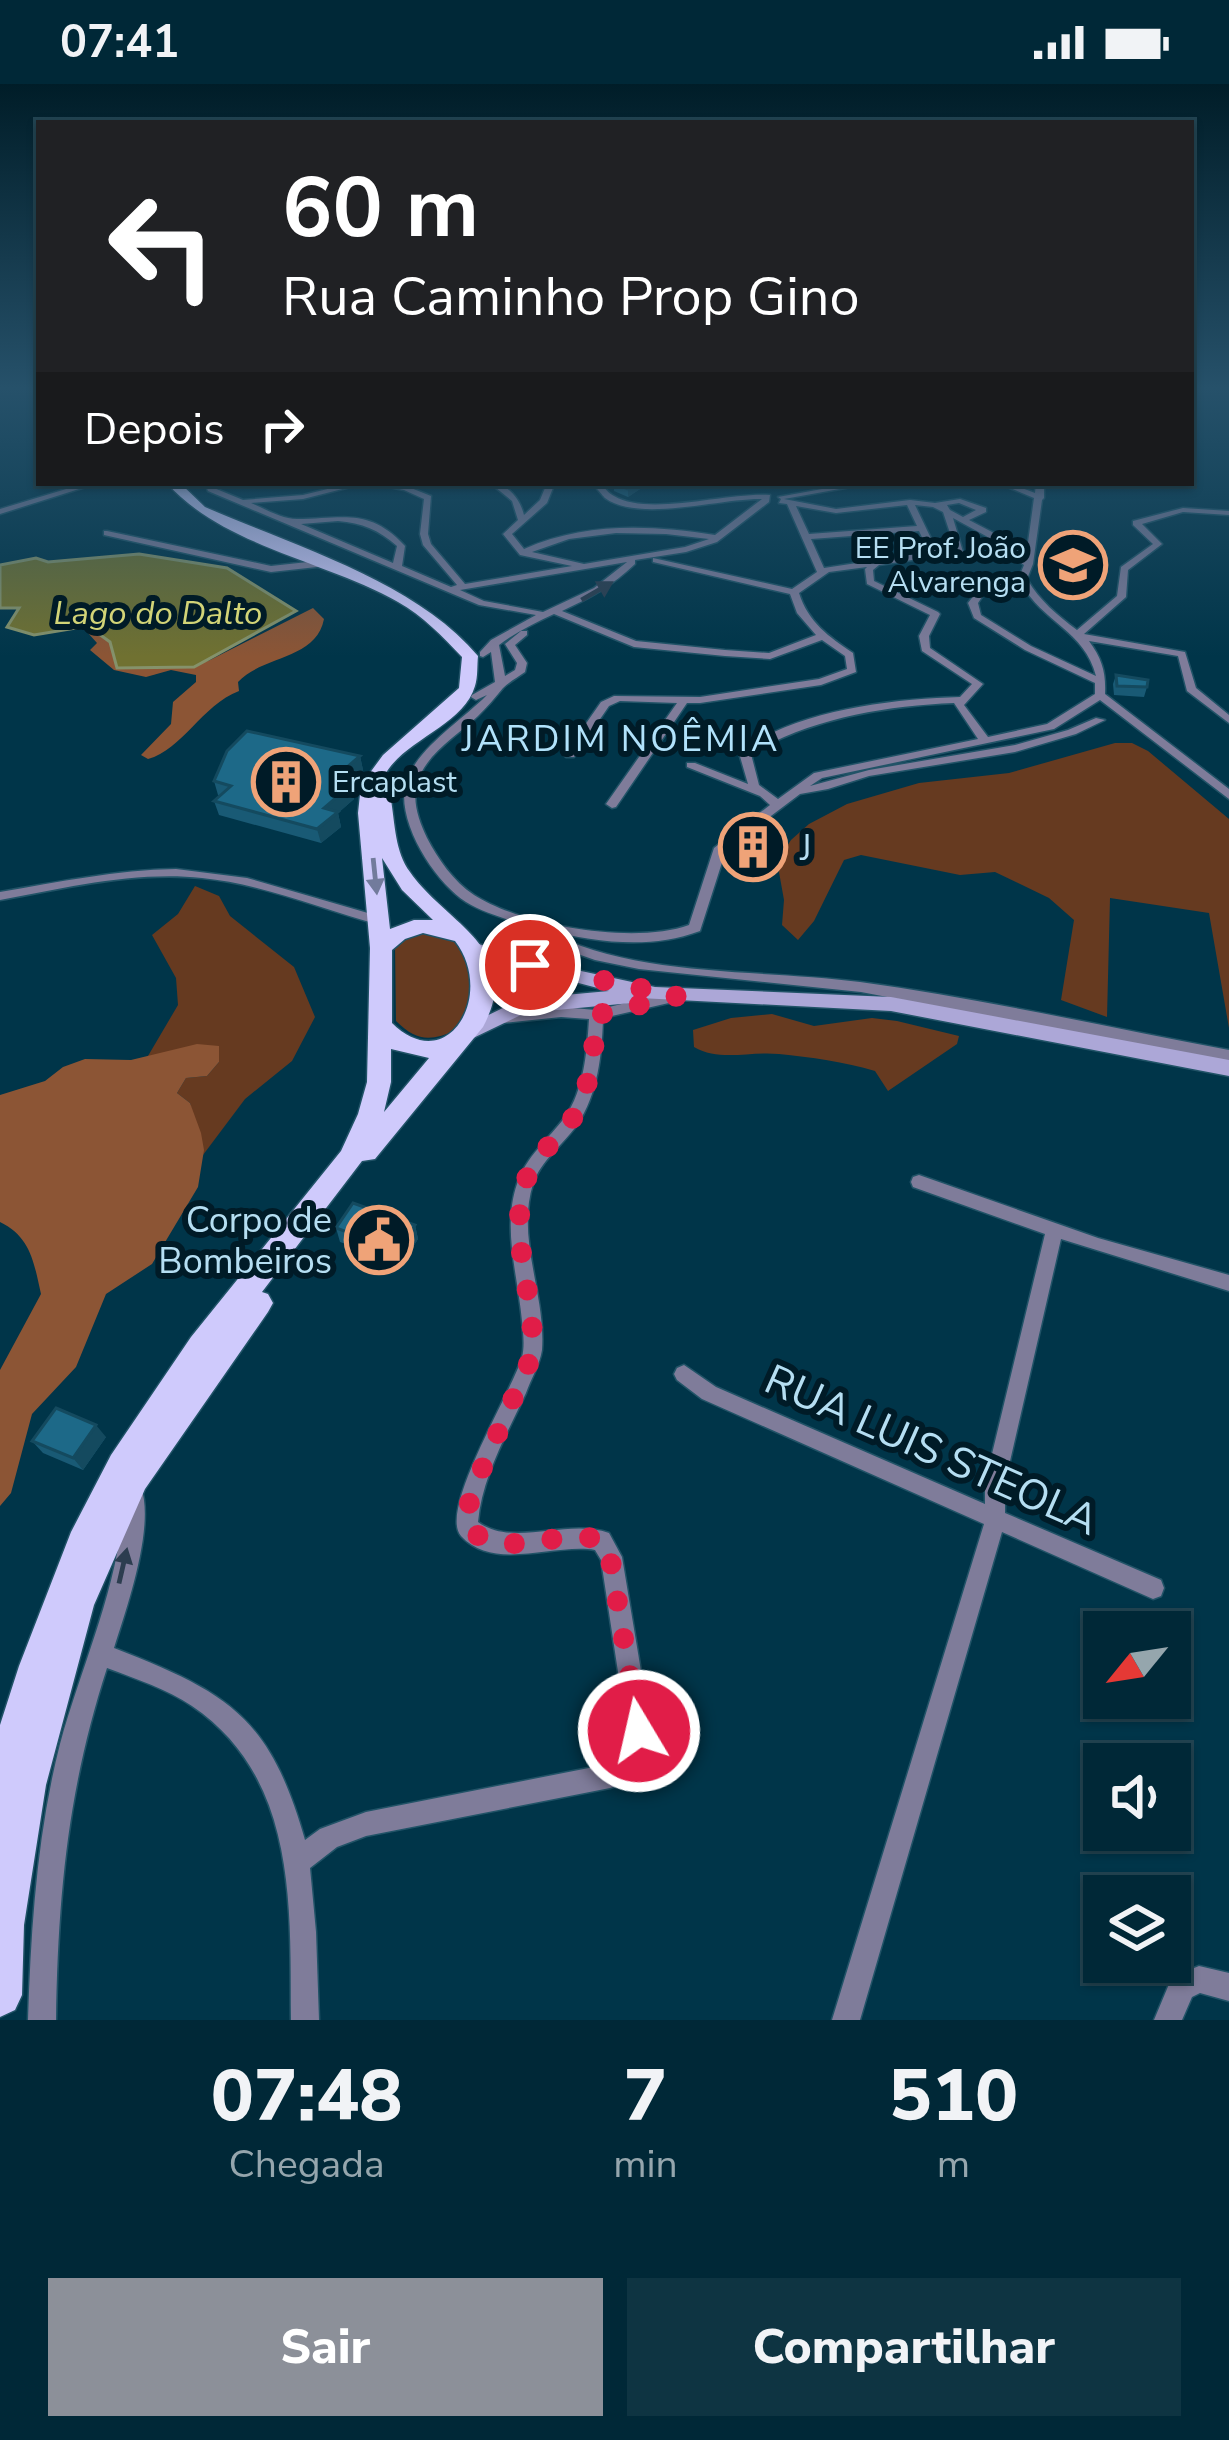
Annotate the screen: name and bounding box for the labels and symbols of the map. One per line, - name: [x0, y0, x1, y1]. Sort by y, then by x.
- place label: EE Prof. João Alvarenga: [855, 528, 1026, 603]
- school or university icon: EE Prof. João Alvarenga: [1038, 530, 1108, 600]
- one-way arrow: [580, 581, 614, 602]
- water label: Lago do Dalto: [54, 591, 262, 636]
- district label: JARDIM NOÊMIA: [461, 715, 780, 764]
- building icon: Ercaplast: [251, 747, 321, 817]
- place label: Ercaplast: [332, 762, 457, 803]
- building icon: J: [718, 812, 788, 882]
- place label: J: [799, 824, 812, 873]
- one-way arrow: [366, 858, 385, 895]
- pin: [479, 914, 581, 1016]
- place label: Corpo de Bombeiros: [158, 1196, 332, 1286]
- public building icon: Corpo de Bombeiros: [344, 1205, 414, 1275]
- street label: RUA LUIS STEOLA: [756, 1351, 1107, 1549]
- one-way arrow: [114, 1546, 133, 1584]
- north arrow: [1083, 1611, 1191, 1719]
- position arrow: [576, 1668, 702, 1794]

